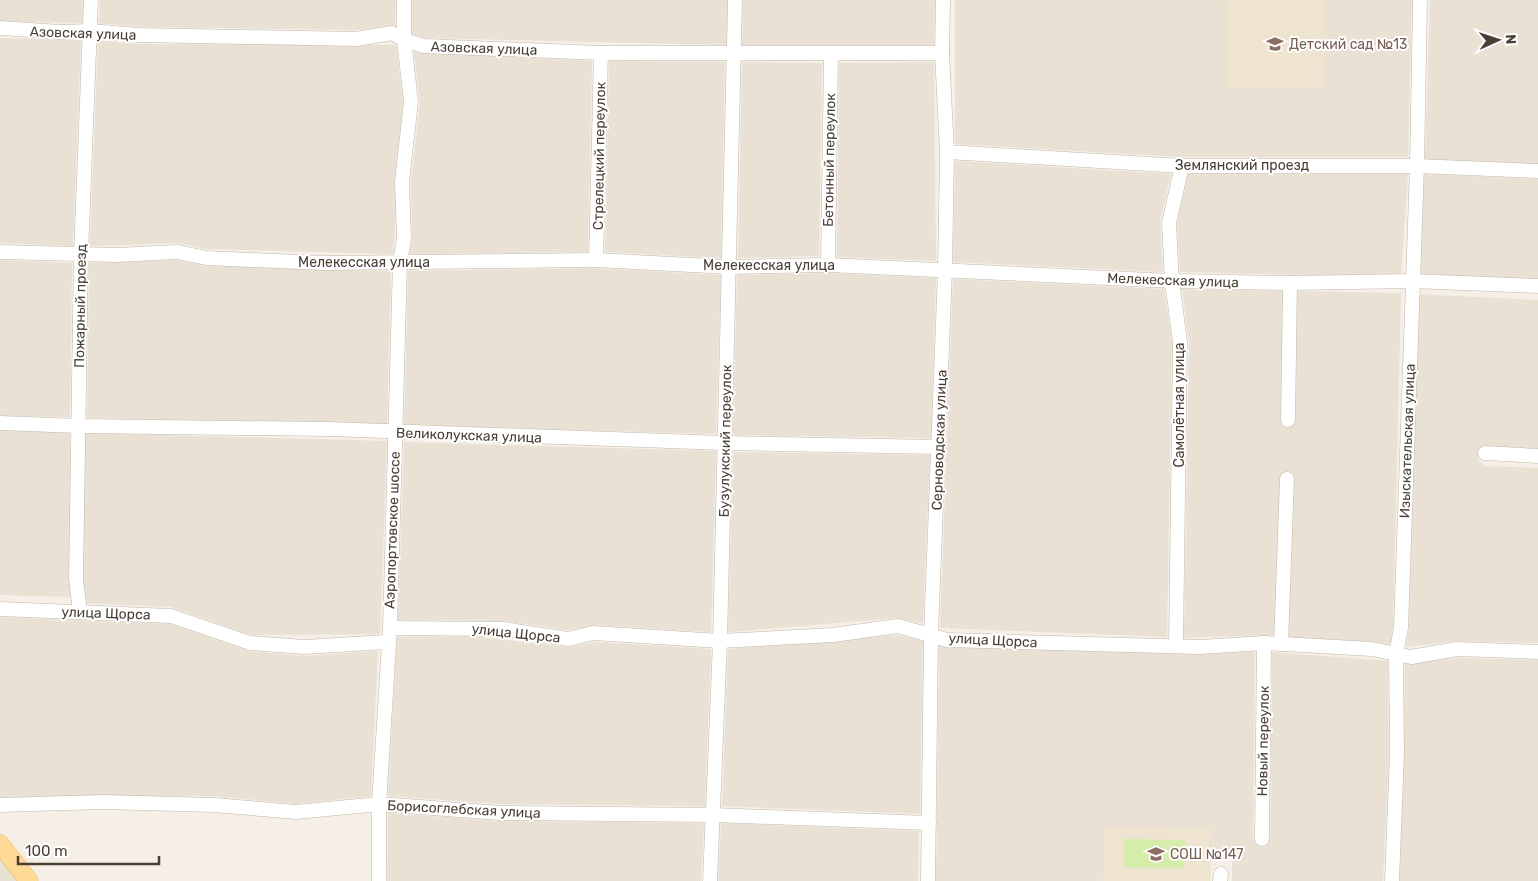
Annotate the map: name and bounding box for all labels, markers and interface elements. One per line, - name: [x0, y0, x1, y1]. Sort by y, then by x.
- north arrow: [1473, 15, 1523, 65]
- street label: Азовская улица: [29, 23, 137, 44]
- school or university icon: Детский сад №13: [1265, 34, 1285, 54]
- text: N: [1502, 34, 1519, 45]
- place label: Детский сад №13: [1289, 36, 1408, 53]
- street label: Азовская улица: [430, 38, 538, 59]
- street label: Стрелецкий переулок: [590, 81, 609, 230]
- street label: Бетонный переулок: [820, 92, 839, 227]
- street label: Землянский проезд: [1175, 157, 1309, 174]
- street label: Пожарный проезд: [71, 244, 90, 368]
- street label: Мелекесская улица: [298, 254, 430, 271]
- street label: Мелекесская улица: [703, 257, 835, 274]
- street label: Мелекесская улица: [1107, 270, 1239, 291]
- street label: Самолётная улица: [1171, 342, 1188, 468]
- street label: Изыскательская улица: [1396, 363, 1419, 519]
- street label: Бузулукский переулок: [716, 364, 735, 517]
- street label: Серноводская улица: [929, 369, 950, 511]
- street label: Великолукская улица: [396, 424, 542, 447]
- street label: Аэропортовское шоссе: [381, 451, 404, 609]
- street label: улица Щорса: [61, 603, 151, 624]
- street label: улица Щорса: [471, 620, 561, 647]
- street label: улица Щорса: [948, 630, 1038, 651]
- street label: Новый переулок: [1254, 685, 1273, 796]
- street label: Борисоглебская улица: [387, 797, 541, 822]
- scale bar: [18, 834, 159, 866]
- text: 100 m: [25, 842, 67, 860]
- school or university icon: СОШ №147: [1146, 844, 1166, 864]
- place label: СОШ №147: [1170, 846, 1243, 863]

